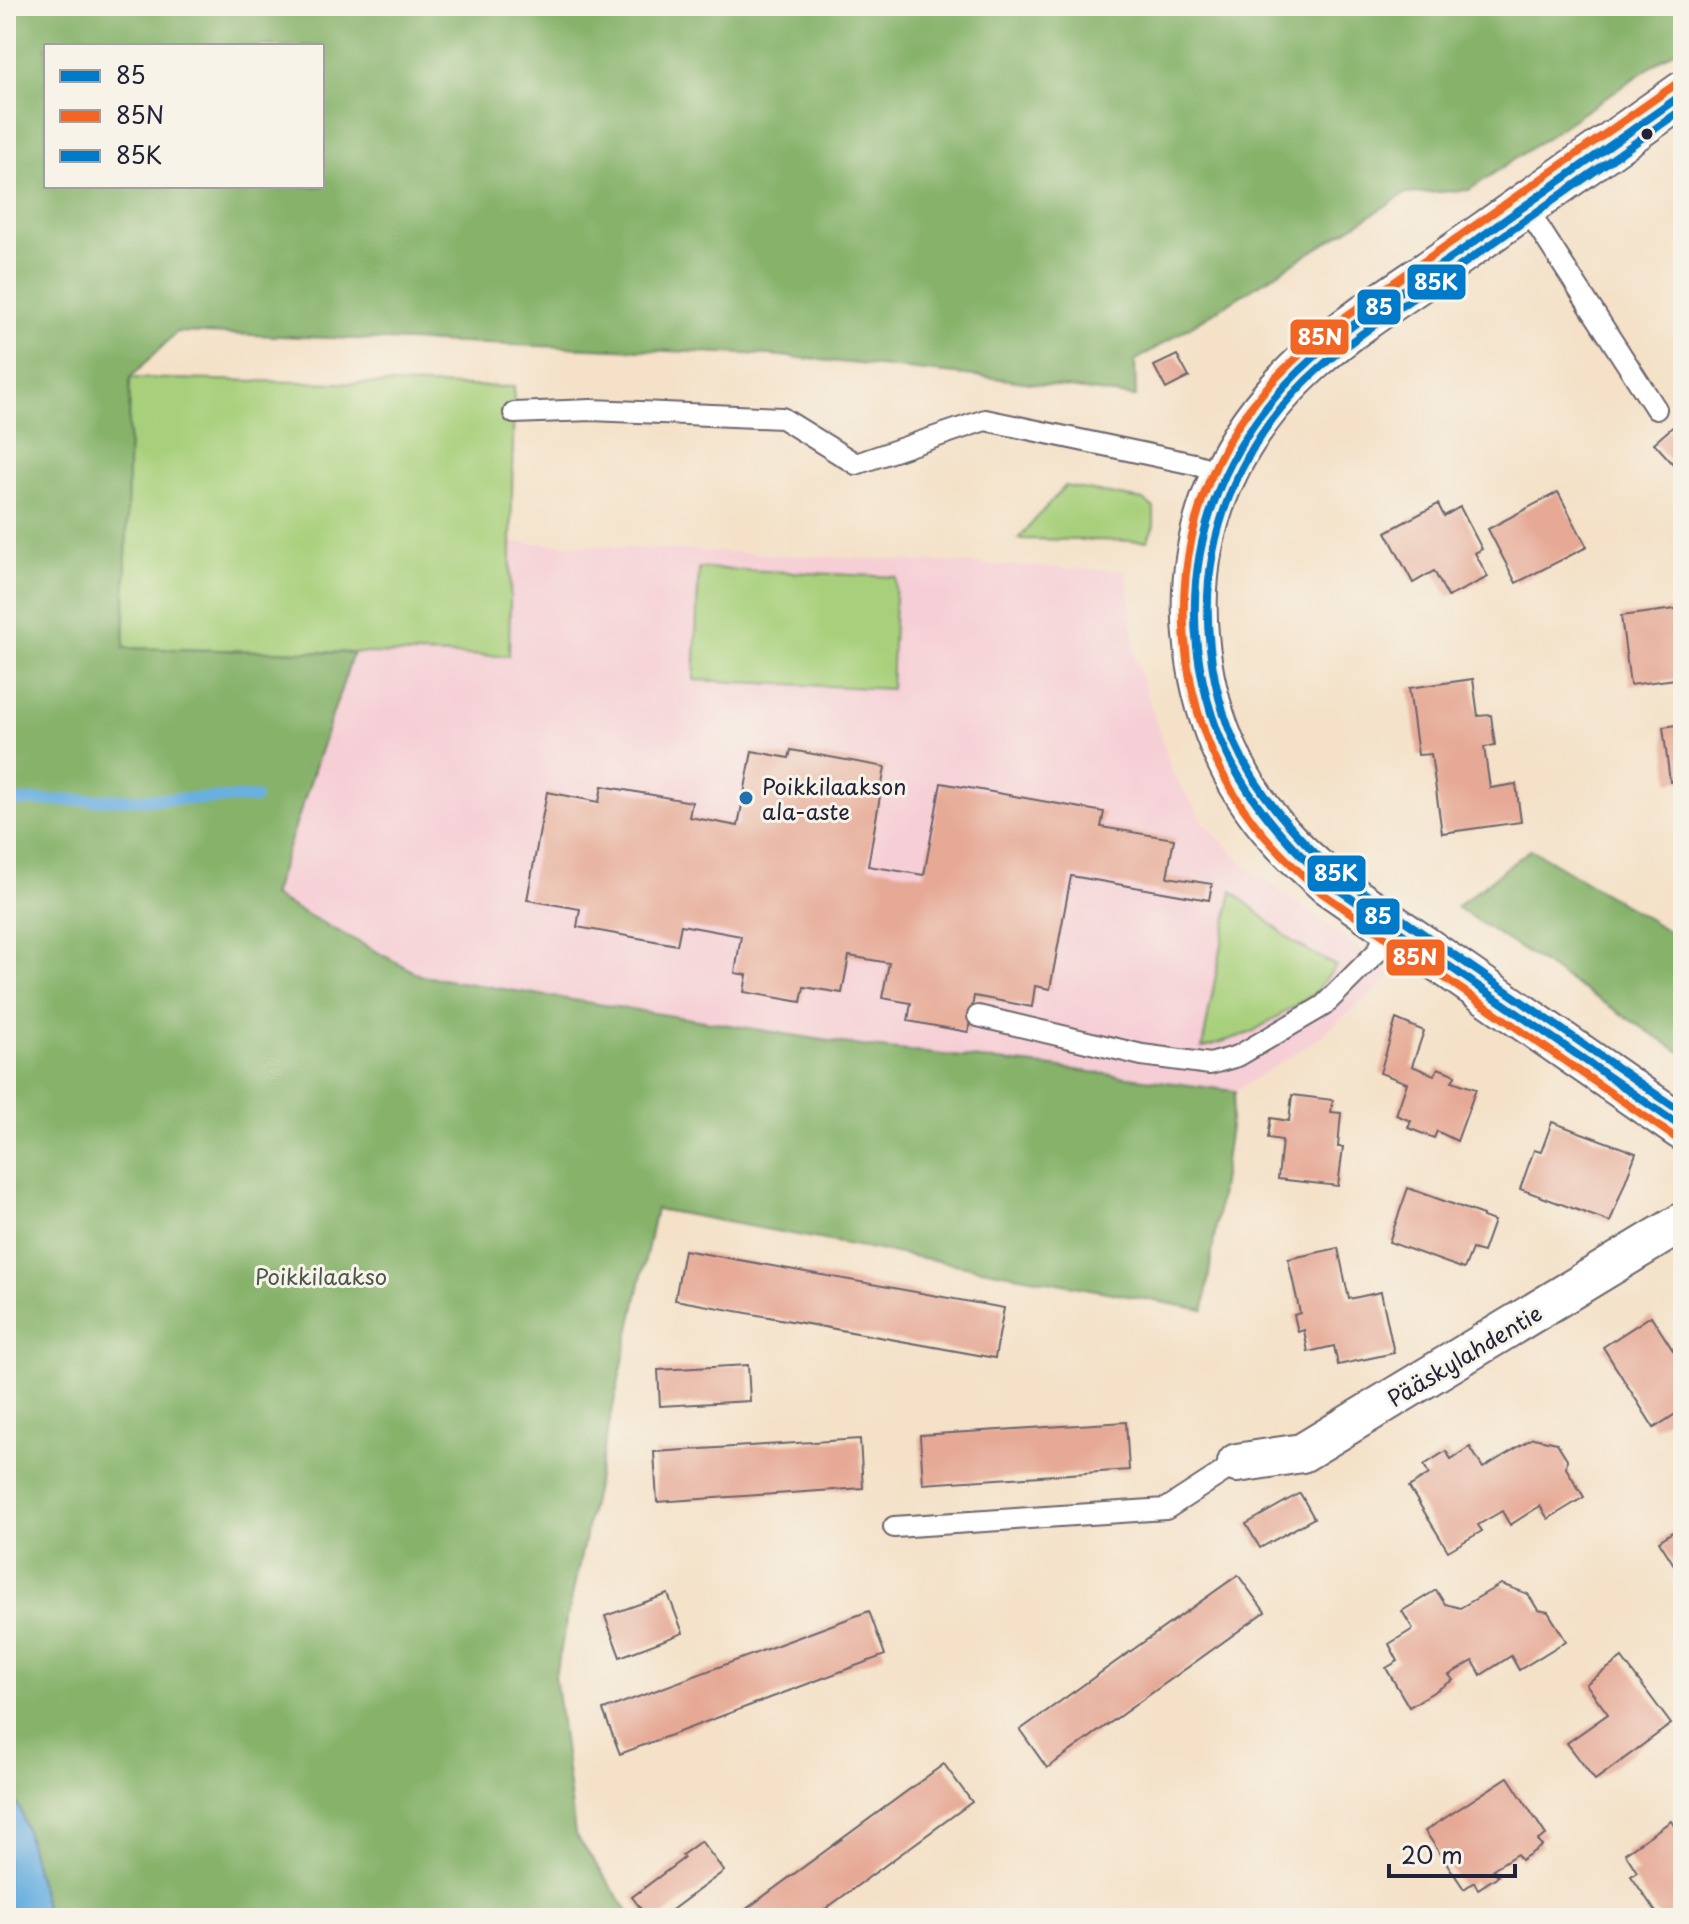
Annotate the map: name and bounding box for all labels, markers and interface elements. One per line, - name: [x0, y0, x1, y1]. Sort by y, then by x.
- legend: [44, 44, 324, 188]
- text: 85: [116, 56, 146, 92]
- text: 85N: [116, 96, 164, 132]
- unlabelled marker: [1639, 126, 1655, 142]
- text: 85K: [116, 136, 162, 172]
- line badge: 85K: [1406, 263, 1467, 301]
- text: 85K: [1414, 264, 1458, 297]
- line badge: 85: [1356, 288, 1402, 326]
- text: 85: [1365, 289, 1393, 322]
- line badge: 85N: [1289, 318, 1350, 356]
- text: 85N: [1297, 319, 1343, 352]
- place label: Poikkilaakson ala-aste: [762, 769, 906, 827]
- marker: Poikkilaakson ala-aste: [737, 789, 755, 807]
- line badge: 85K: [1306, 854, 1367, 893]
- text: 85K: [1314, 855, 1358, 888]
- line badge: 85: [1355, 897, 1401, 936]
- text: 85: [1364, 898, 1392, 931]
- line badge: 85N: [1385, 938, 1446, 977]
- text: 85N: [1392, 939, 1438, 972]
- park label: Poikkilaakso: [255, 1259, 387, 1292]
- street label: Pääskylahdentie: [1380, 1296, 1548, 1414]
- scale bar: [1389, 1828, 1515, 1878]
- text: 20 m: [1401, 1836, 1463, 1872]

